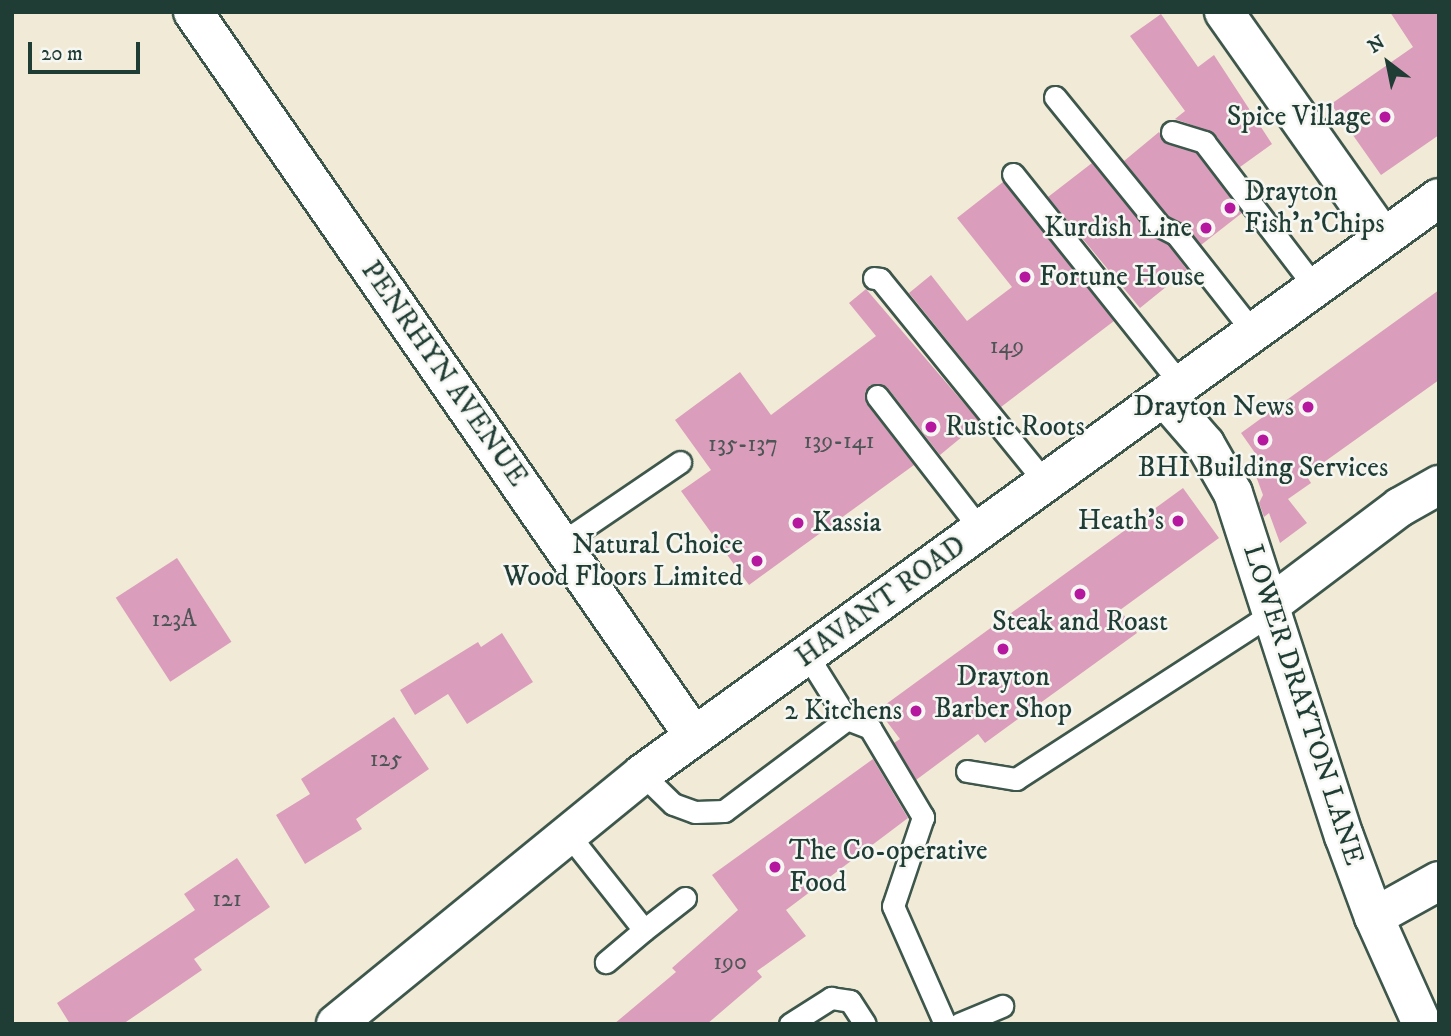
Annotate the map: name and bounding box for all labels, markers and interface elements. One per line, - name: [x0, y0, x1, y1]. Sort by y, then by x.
- scale bar: [32, 28, 144, 72]
- north arrow: [1353, 28, 1423, 98]
- text: N: [1364, 31, 1389, 59]
- text: 20 m: [41, 41, 83, 67]
- place label: Spice Village: [1227, 100, 1371, 134]
- marker: Spice Village: [1377, 109, 1393, 125]
- place label: Drayton Fish'n'Chips: [1244, 175, 1385, 241]
- marker: Drayton Fish'n'Chips: [1222, 200, 1238, 216]
- place label: Kurdish Line: [1044, 211, 1192, 245]
- marker: Kurdish Line: [1198, 220, 1214, 236]
- street label: PENRHYN AVENUE: [354, 255, 534, 493]
- place label: Fortune House: [1039, 260, 1205, 294]
- marker: Fortune House: [1017, 269, 1033, 285]
- house number: 149: [990, 333, 1024, 361]
- place label: Drayton News: [1133, 390, 1294, 424]
- marker: Drayton News: [1300, 399, 1316, 415]
- place label: Rustic Roots: [945, 410, 1085, 444]
- marker: Rustic Roots: [923, 419, 939, 435]
- house number: 139-141: [804, 428, 874, 456]
- house number: 135-137: [708, 431, 778, 459]
- marker: BHI Building Services: [1255, 432, 1271, 448]
- place label: BHI Building Services: [1138, 451, 1388, 485]
- place label: Heath's: [1078, 504, 1164, 538]
- place label: Kassia: [812, 506, 881, 540]
- marker: Heath's: [1170, 513, 1186, 529]
- marker: Kassia: [790, 515, 806, 531]
- place label: Natural Choice Wood Floors Limited: [503, 528, 743, 594]
- street label: HAVANT ROAD: [789, 529, 973, 675]
- street label: LOWER DRAYTON LANE: [1235, 540, 1371, 870]
- marker: Natural Choice Wood Floors Limited: [749, 553, 765, 569]
- marker: Steak and Roast: [1072, 586, 1088, 602]
- place label: Steak and Roast: [992, 605, 1168, 639]
- house number: 123A: [152, 606, 196, 634]
- marker: Drayton Barber Shop: [995, 641, 1011, 657]
- place label: Drayton Barber Shop: [934, 660, 1072, 726]
- place label: 2 Kitchens: [784, 694, 902, 728]
- marker: 2 Kitchens: [908, 703, 924, 719]
- house number: 125: [370, 746, 402, 774]
- place label: The Co-operative Food: [789, 834, 988, 900]
- marker: The Co-operative Food: [767, 859, 783, 875]
- house number: 121: [212, 886, 242, 914]
- house number: 190: [713, 949, 747, 977]

